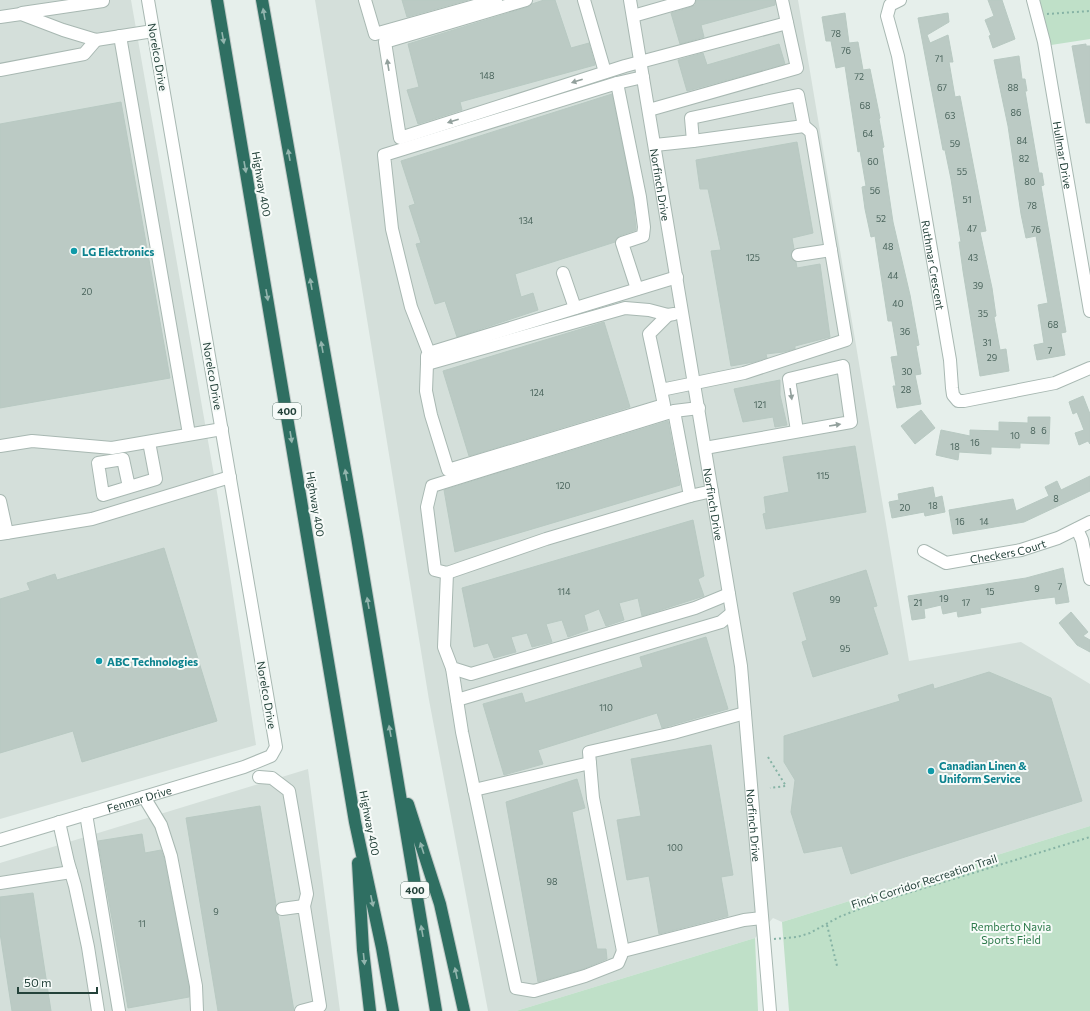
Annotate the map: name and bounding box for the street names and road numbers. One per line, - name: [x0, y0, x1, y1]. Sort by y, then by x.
- street label: Norelco Drive: [146, 22, 170, 92]
- street label: Hullmar Drive: [1051, 120, 1076, 190]
- street label: Norfinch Drive: [648, 147, 673, 222]
- street label: Highway 400: [250, 150, 274, 218]
- street label: Ruthmar Crescent: [920, 219, 948, 311]
- street label: Norelco Drive: [201, 341, 225, 411]
- road number: 400: [273, 403, 301, 419]
- street label: Norfinch Drive: [702, 467, 726, 541]
- street label: Highway 400: [304, 470, 328, 538]
- street label: Checkers Court: [969, 536, 1048, 565]
- street label: Norelco Drive: [255, 660, 279, 730]
- street label: Fenmar Drive: [105, 783, 173, 814]
- street label: Norfinch Drive: [745, 788, 764, 862]
- street label: Highway 400: [357, 789, 383, 857]
- street label: Finch Corridor Recreation Trail: [849, 851, 999, 911]
- road number: 400: [401, 882, 429, 898]

